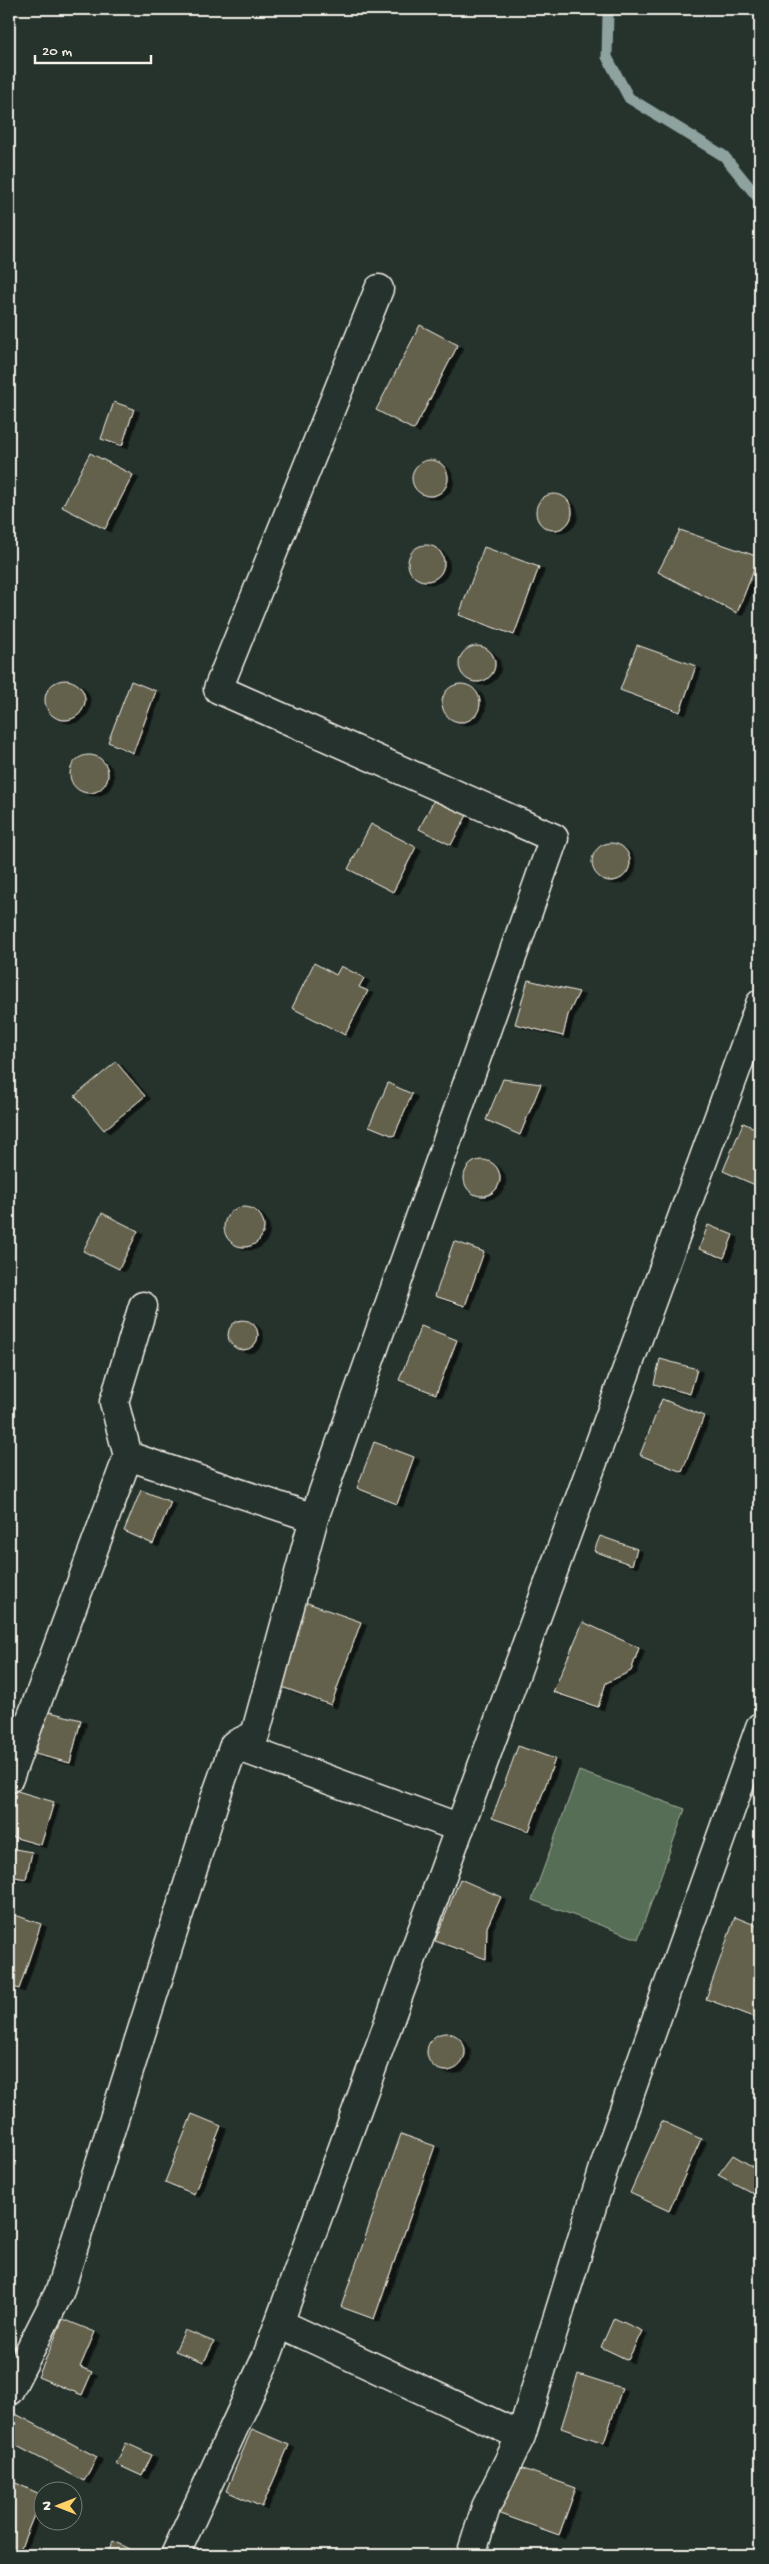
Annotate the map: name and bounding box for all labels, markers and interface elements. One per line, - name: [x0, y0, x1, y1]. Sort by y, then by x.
- scale bar: [35, 32, 151, 64]
- text: 20 m: [42, 43, 72, 61]
- north arrow: [32, 2482, 82, 2532]
- text: N: [39, 2501, 56, 2511]

